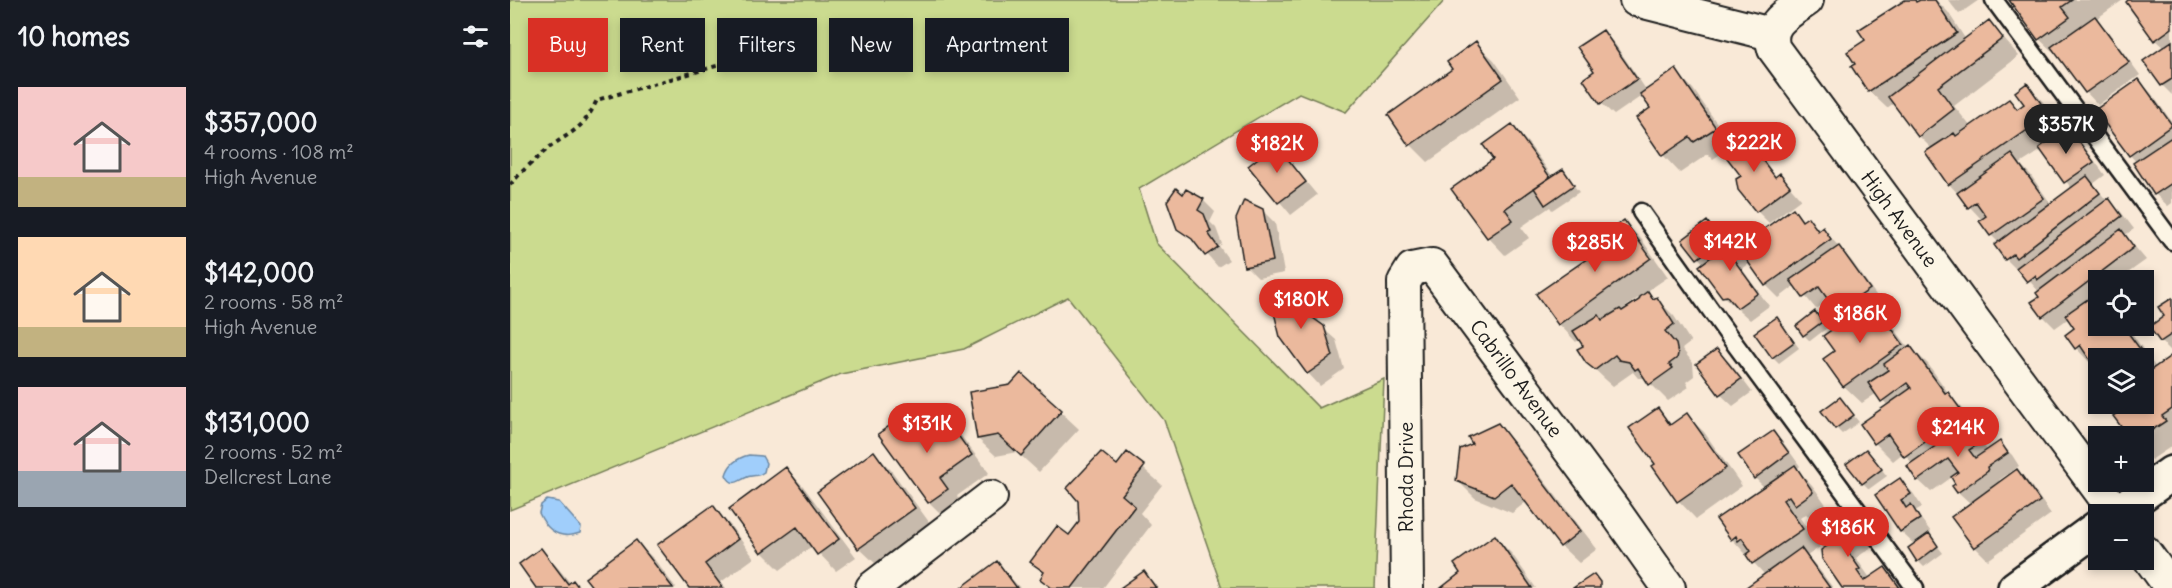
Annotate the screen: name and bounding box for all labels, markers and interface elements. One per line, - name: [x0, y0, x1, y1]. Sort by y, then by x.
- chip: Buy: [528, 18, 608, 72]
- chip: Rent: [620, 18, 705, 72]
- chip: Filters: [717, 18, 817, 72]
- chip: New: [829, 18, 913, 72]
- chip: Apartment: [925, 18, 1069, 72]
- text: 10 homes: [18, 20, 130, 53]
- icon: filters: [459, 20, 492, 53]
- pin: $357K: [2024, 104, 2108, 155]
- text: $357,000: [204, 106, 318, 139]
- icon: home: [66, 111, 138, 183]
- text: $357K: [2038, 111, 2094, 136]
- pin: $222K: [1712, 122, 1796, 173]
- pin: $182K: [1235, 123, 1319, 174]
- text: $222K: [1726, 129, 1782, 154]
- text: $182K: [1250, 130, 1304, 155]
- text: 4 rooms · 108 m²: [204, 139, 354, 164]
- text: High Avenue: [204, 164, 317, 189]
- street label: High Avenue: [1856, 165, 1943, 272]
- pin: $142K: [1688, 221, 1772, 272]
- pin: $285K: [1553, 222, 1637, 273]
- text: $142K: [1703, 228, 1757, 253]
- text: $285K: [1566, 229, 1624, 254]
- text: $142,000: [204, 256, 314, 289]
- icon: home: [66, 261, 138, 333]
- map controls: [2088, 270, 2154, 570]
- button: locate: [2088, 270, 2154, 336]
- pin: $180K: [1259, 279, 1343, 330]
- text: $180K: [1273, 286, 1329, 311]
- text: 2 rooms · 58 m²: [204, 289, 344, 314]
- pin: $186K: [1818, 293, 1902, 344]
- text: $186K: [1833, 300, 1887, 325]
- text: High Avenue: [204, 314, 317, 339]
- street label: Cabrillo Avenue: [1465, 314, 1569, 442]
- button: layers: [2088, 348, 2154, 414]
- pin: $131K: [885, 403, 969, 454]
- text: $131,000: [204, 406, 310, 439]
- pin: $214K: [1916, 407, 2000, 458]
- text: $131K: [902, 410, 952, 435]
- icon: home: [66, 411, 138, 483]
- text: $214K: [1931, 414, 1985, 439]
- street label: Rhoda Drive: [1393, 422, 1418, 532]
- button: +: [2088, 426, 2154, 492]
- text: 2 rooms · 52 m²: [204, 439, 343, 464]
- text: Dellcrest Lane: [204, 464, 332, 489]
- button: −: [2088, 504, 2154, 570]
- pin: $186K: [1806, 507, 1890, 558]
- text: $186K: [1821, 514, 1875, 539]

